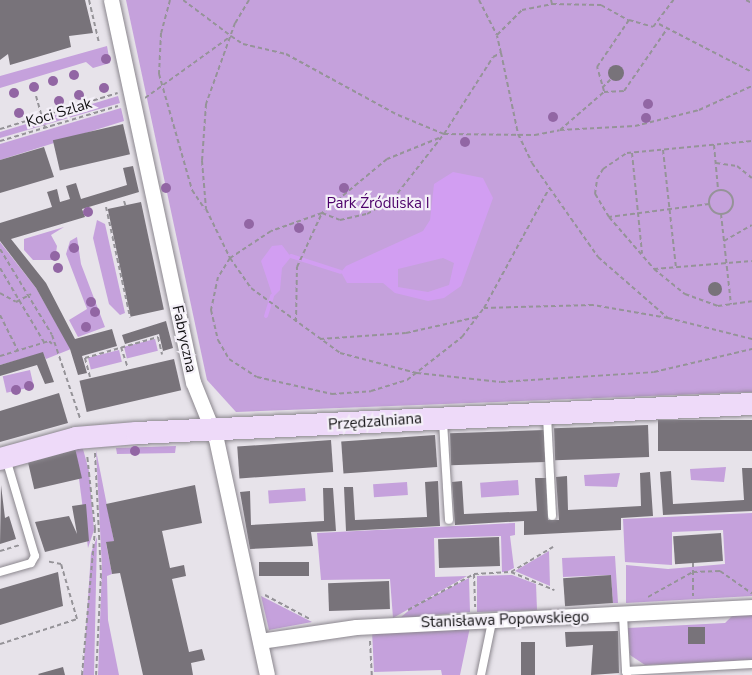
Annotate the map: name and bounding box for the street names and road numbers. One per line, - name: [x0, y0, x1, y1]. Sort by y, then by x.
- street label: Koci Szlak: [24, 94, 94, 132]
- street label: Fabryczna: [168, 304, 200, 374]
- street label: Przędzalniana: [328, 410, 422, 434]
- street label: Stanisława Popowskiego: [421, 608, 589, 632]

